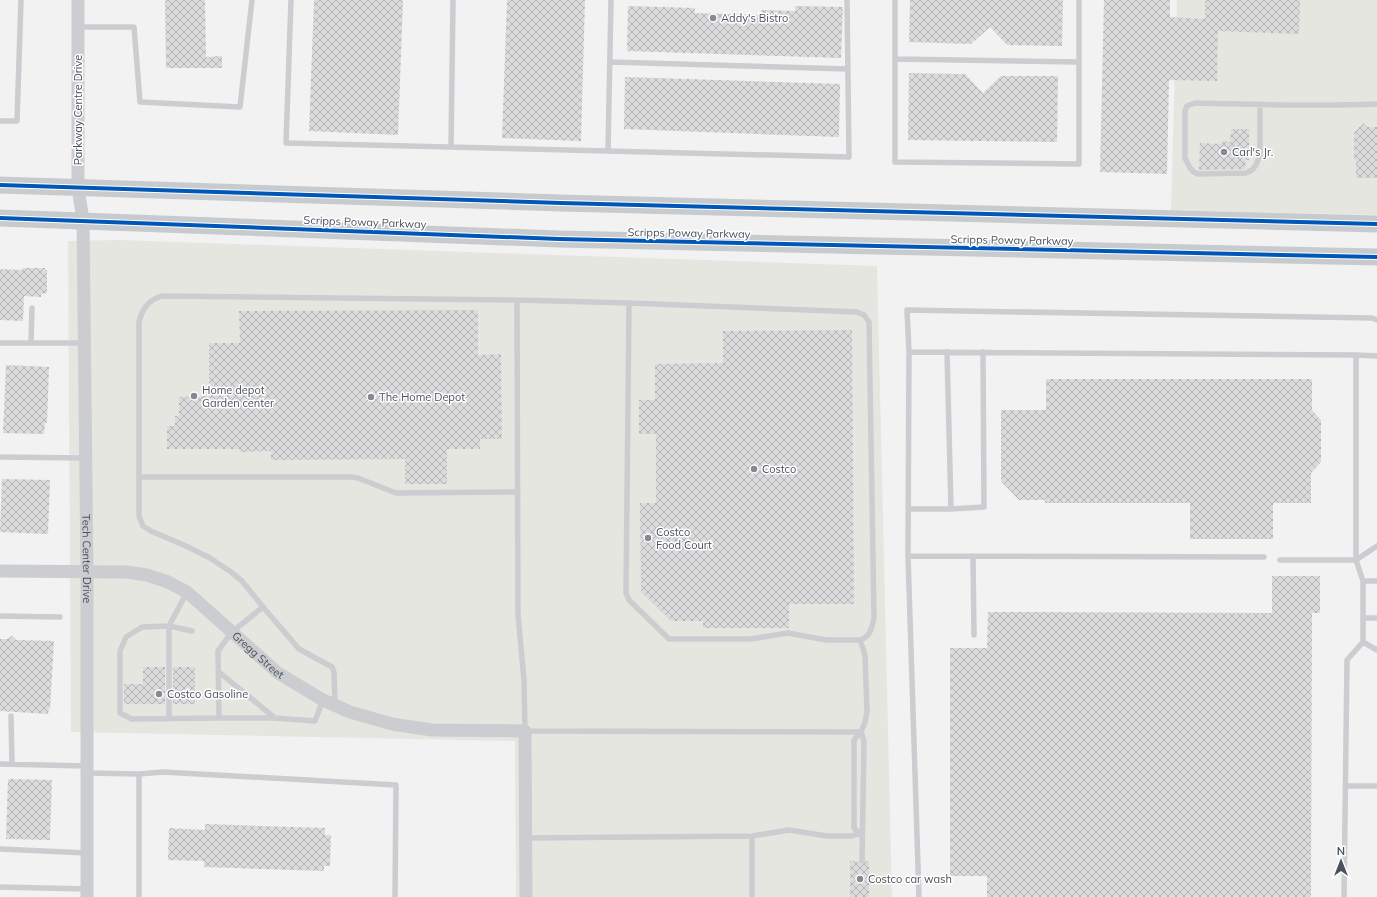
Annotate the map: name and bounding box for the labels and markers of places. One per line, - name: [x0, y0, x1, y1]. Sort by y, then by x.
- place label: Addy's Bistro: [721, 11, 788, 25]
- marker: Addy's Bistro: [708, 13, 718, 23]
- place label: Carl's Jr.: [1232, 145, 1273, 159]
- marker: Carl's Jr.: [1219, 147, 1229, 157]
- place label: Home depot Garden center: [202, 383, 274, 410]
- place label: The Home Depot: [379, 390, 465, 404]
- marker: Home depot Garden center: [189, 391, 199, 401]
- marker: The Home Depot: [366, 392, 376, 402]
- place label: Costco: [762, 462, 796, 476]
- marker: Costco: [749, 464, 759, 474]
- place label: Costco Food Court: [656, 525, 712, 552]
- marker: Costco Food Court: [643, 533, 653, 543]
- place label: Costco Gasoline: [167, 687, 248, 701]
- marker: Costco Gasoline: [154, 689, 164, 699]
- place label: Costco car wash: [868, 872, 952, 886]
- marker: Costco car wash: [855, 874, 865, 884]

